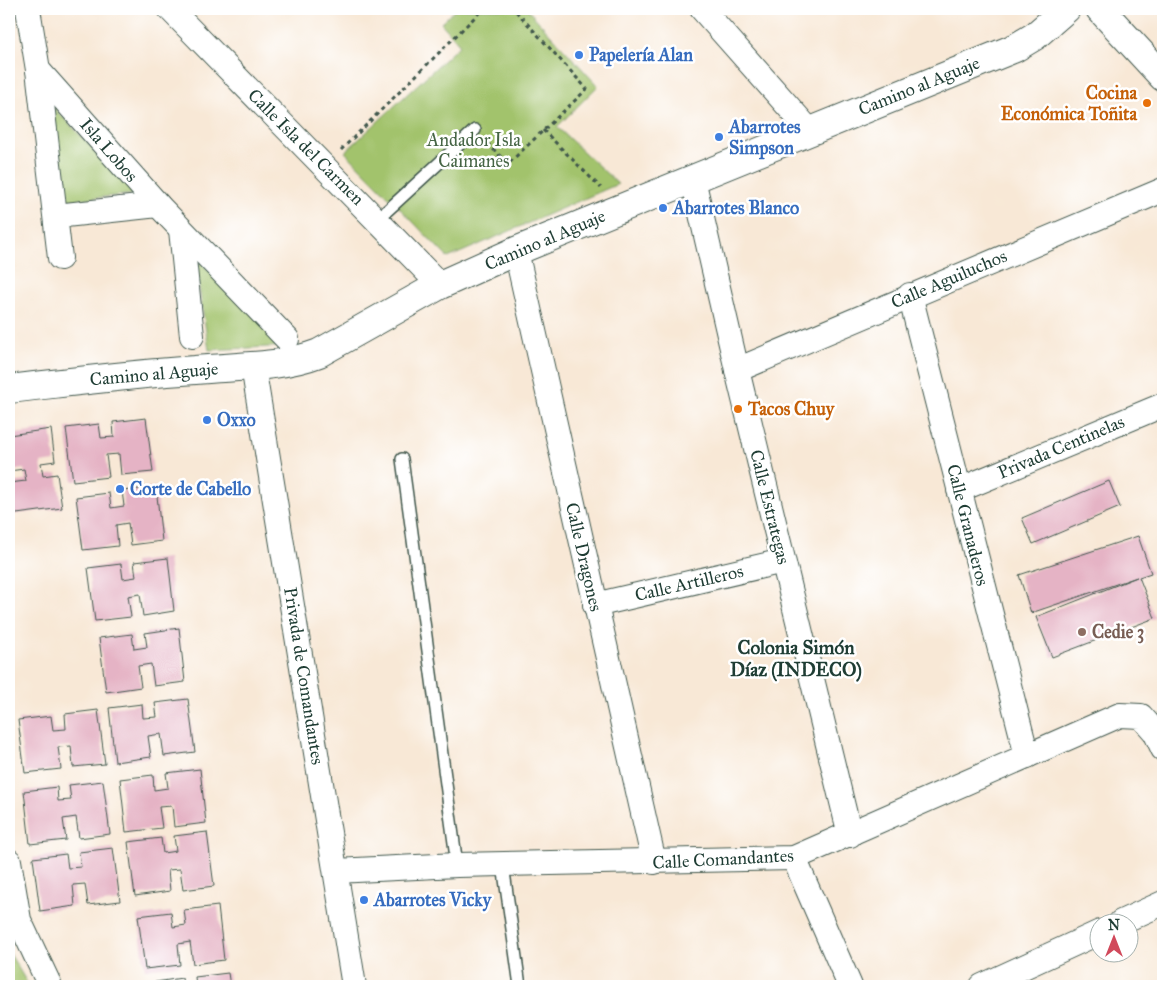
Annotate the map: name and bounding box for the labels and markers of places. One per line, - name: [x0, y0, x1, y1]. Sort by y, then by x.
- place label: Papelería Alan: [589, 44, 693, 67]
- marker: Papelería Alan: [573, 49, 585, 61]
- place label: Cocina Económica Toñita: [1001, 82, 1137, 125]
- marker: Cocina Económica Toñita: [1141, 97, 1153, 109]
- place label: Abarrotes Simpson: [728, 116, 801, 160]
- marker: Abarrotes Simpson: [713, 131, 725, 143]
- place label: Abarrotes Blanco: [672, 197, 799, 219]
- marker: Abarrotes Blanco: [657, 202, 669, 214]
- place label: Tacos Chuy: [747, 398, 836, 421]
- marker: Tacos Chuy: [732, 403, 744, 415]
- place label: Oxxo: [217, 409, 256, 431]
- marker: Oxxo: [201, 414, 213, 426]
- place label: Corte de Cabello: [130, 478, 251, 500]
- marker: Corte de Cabello: [114, 483, 126, 495]
- place label: Cedie 3: [1092, 621, 1144, 644]
- marker: Cedie 3: [1076, 626, 1088, 638]
- place label: Abarrotes Vicky: [373, 889, 493, 912]
- marker: Abarrotes Vicky: [358, 894, 370, 906]

